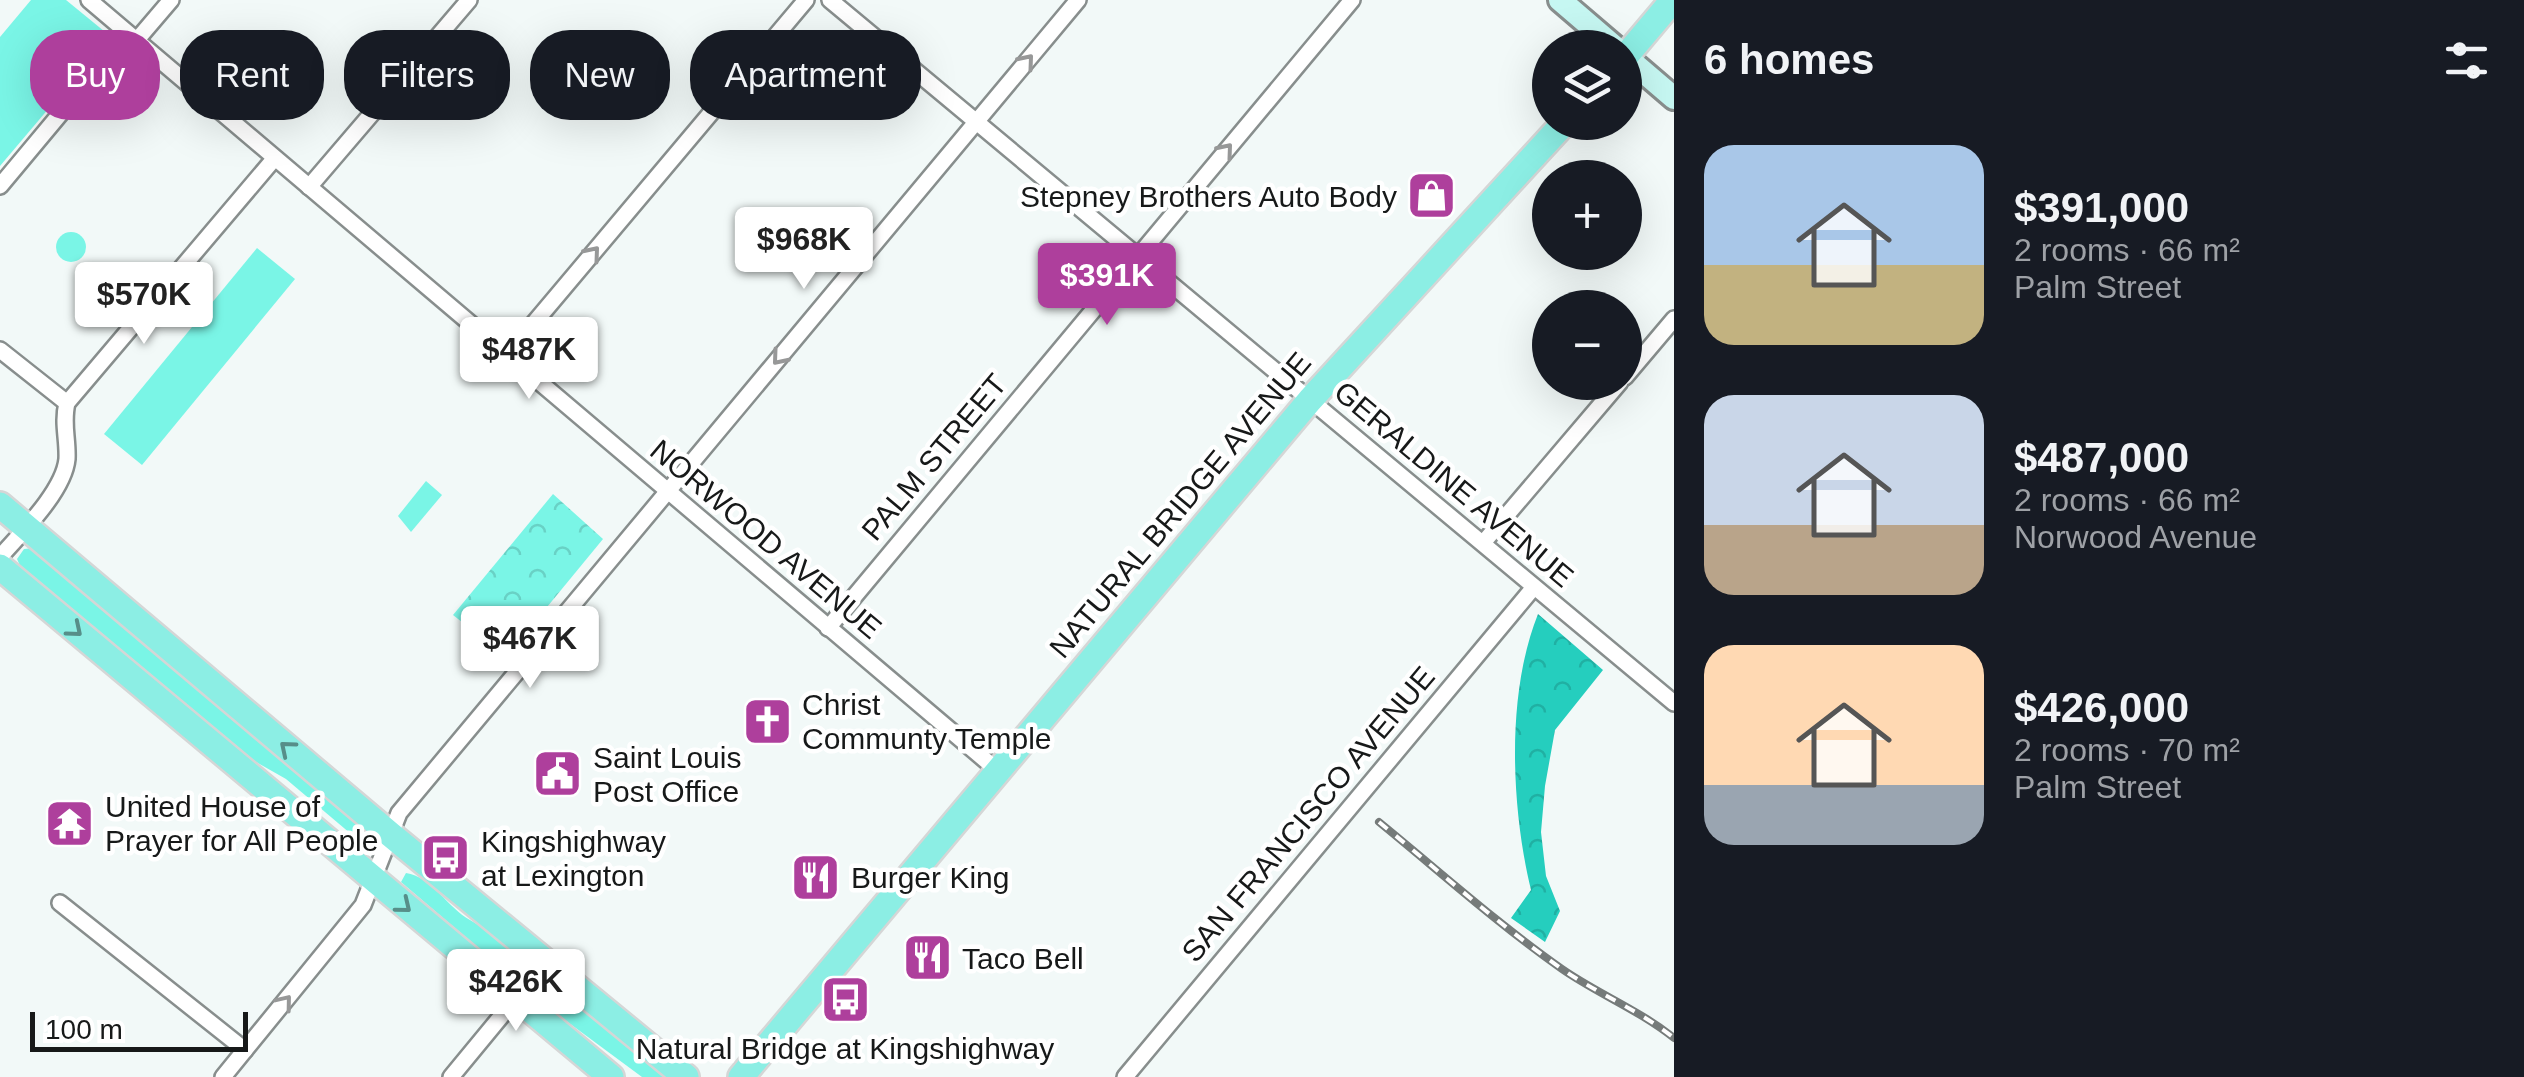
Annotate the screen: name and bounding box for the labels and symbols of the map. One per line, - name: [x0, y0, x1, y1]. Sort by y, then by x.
- one-way arrow: [1015, 54, 1033, 72]
- one-way arrow: [1215, 143, 1233, 161]
- shop icon: Stepney Brothers Auto Body: [1406, 170, 1458, 222]
- place label: Stepney Brothers Auto Body: [1020, 180, 1397, 213]
- pin: $968K: [734, 207, 874, 292]
- pin: $391K: [1037, 243, 1177, 328]
- one-way arrow: [581, 246, 599, 264]
- pin: $570K: [74, 262, 214, 347]
- pin: $487K: [459, 317, 599, 402]
- one-way arrow: [772, 346, 790, 364]
- street label: NATURAL BRIDGE AVENUE: [1043, 346, 1317, 664]
- street label: PALM STREET: [855, 367, 1013, 547]
- street label: GERALDINE AVENUE: [1328, 375, 1580, 593]
- street label: NORWOOD AVENUE: [644, 433, 888, 645]
- pin: $467K: [460, 606, 600, 691]
- one-way arrow: [63, 618, 81, 636]
- street label: SAN FRANCISCO AVENUE: [1175, 660, 1441, 968]
- place label: Christ Communty Temple: [802, 688, 1052, 755]
- church icon: Christ Communty Temple: [741, 695, 793, 747]
- one-way arrow: [280, 741, 299, 759]
- place label: Saint Louis Post Office: [593, 741, 741, 808]
- public building icon: Saint Louis Post Office: [532, 748, 584, 800]
- place label: United House of Prayer for All People: [105, 790, 378, 857]
- temple icon: United House of Prayer for All People: [44, 797, 96, 849]
- place label: Kingshighway at Lexington: [481, 825, 666, 892]
- bus stop icon: Kingshighway at Lexington: [420, 832, 472, 884]
- restaurant icon: Burger King: [790, 851, 842, 903]
- place label: Burger King: [851, 861, 1009, 894]
- one-way arrow: [393, 894, 411, 912]
- restaurant icon: Taco Bell: [901, 932, 953, 984]
- place label: Taco Bell: [962, 942, 1084, 975]
- pin: $426K: [446, 949, 586, 1034]
- bus stop icon: Natural Bridge at Kingshighway: [819, 973, 871, 1025]
- one-way arrow: [273, 995, 291, 1013]
- scale bar: [30, 1007, 248, 1052]
- place label: Natural Bridge at Kingshighway: [636, 1032, 1054, 1065]

